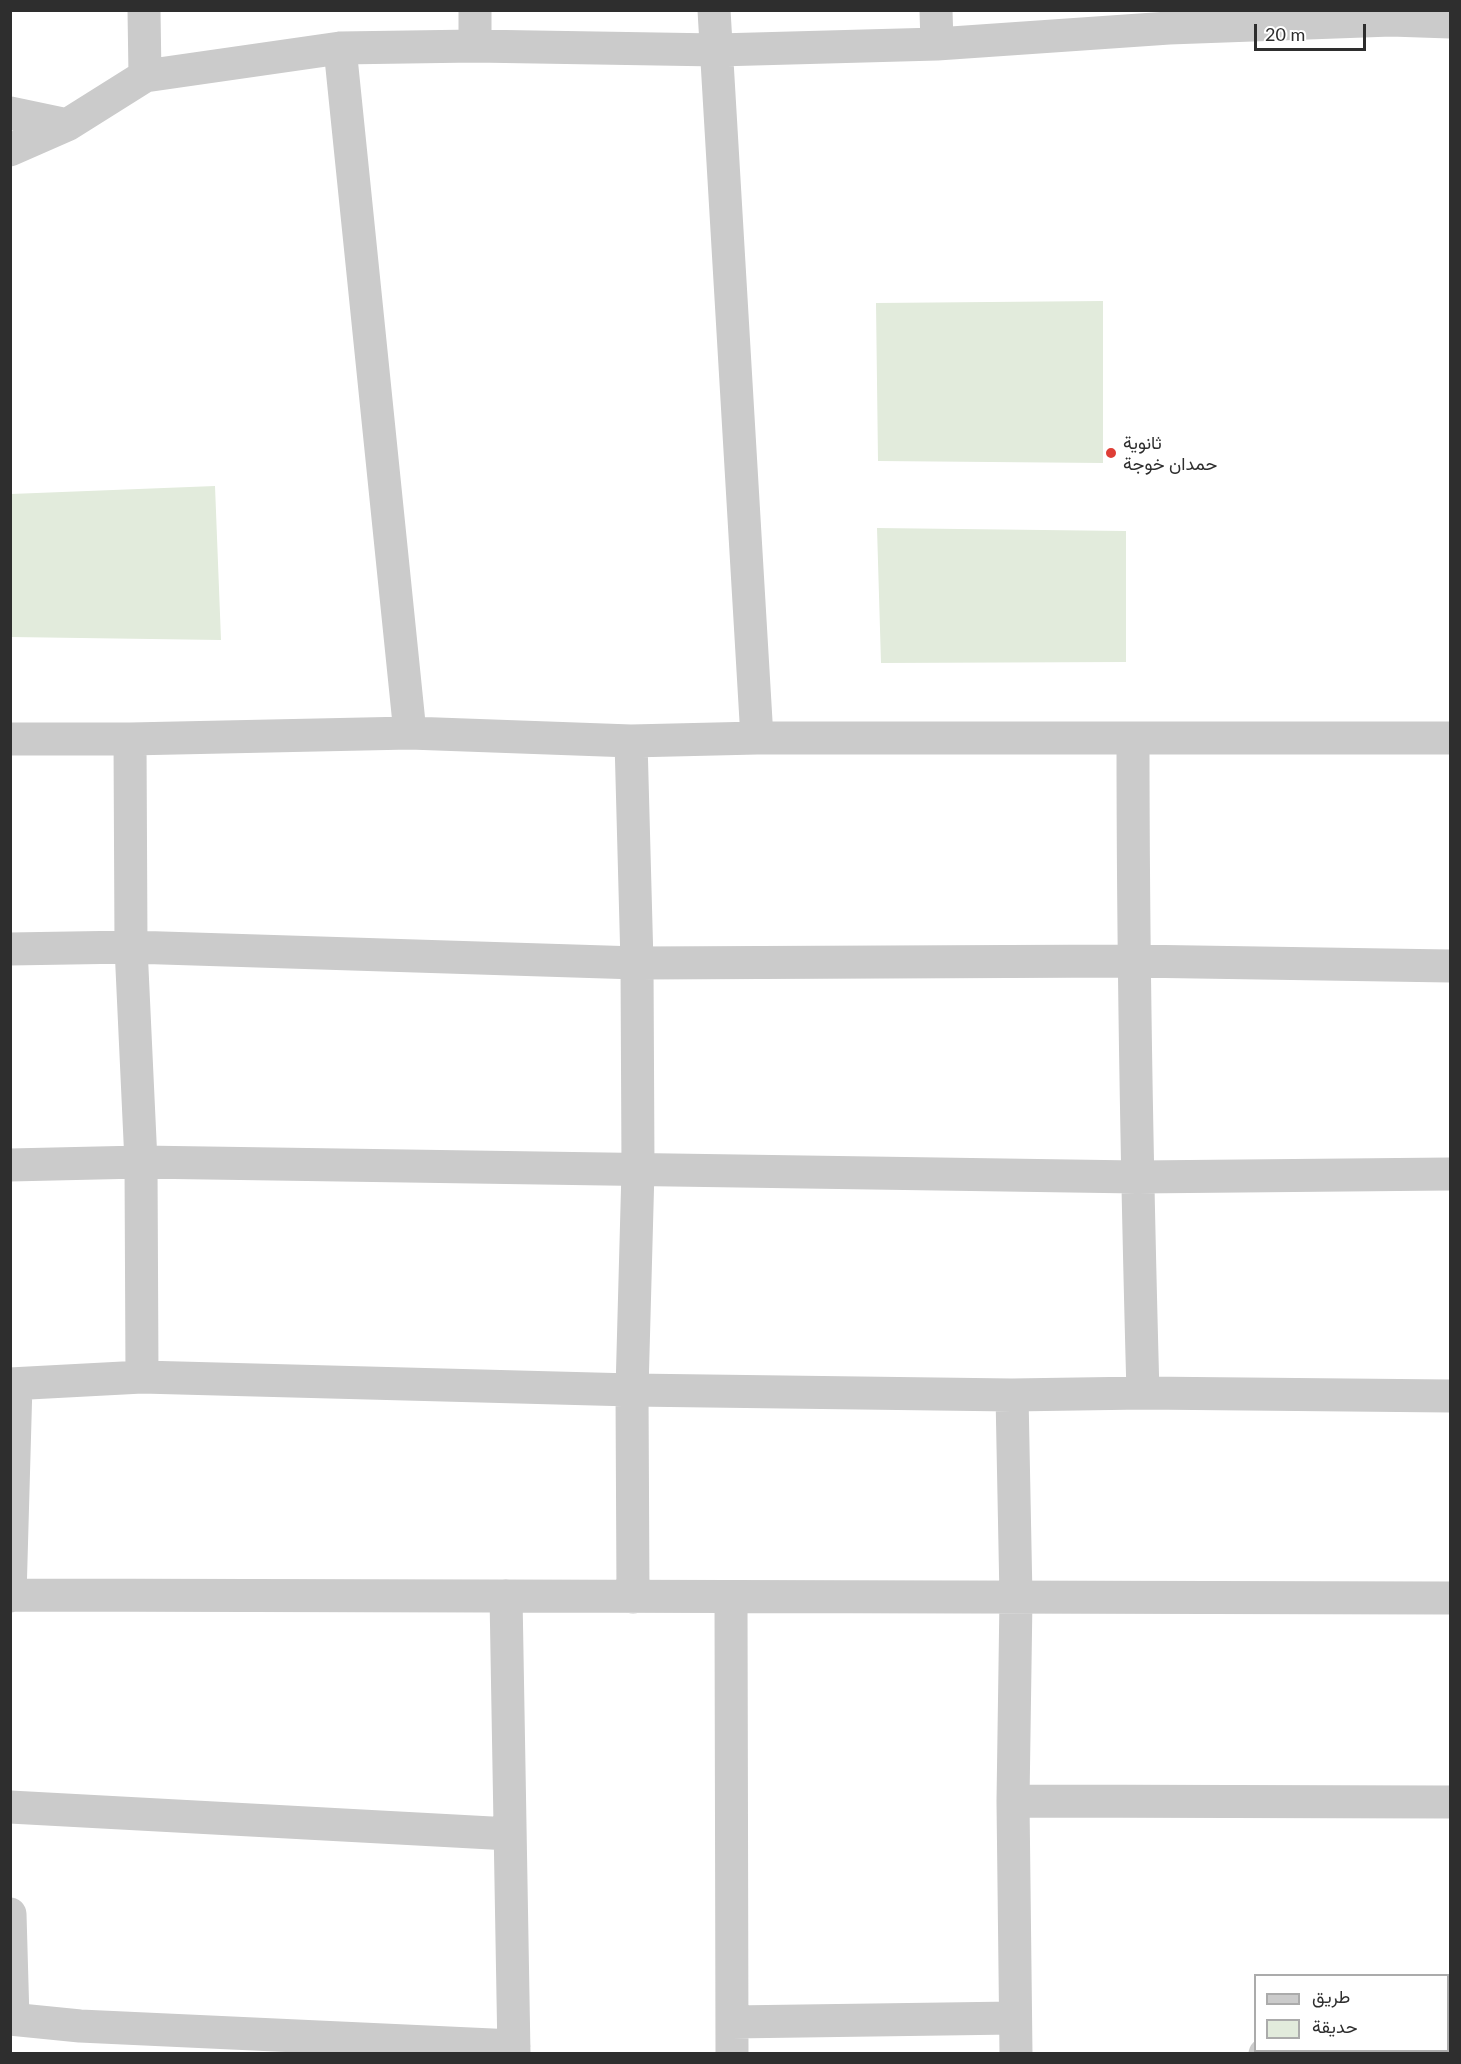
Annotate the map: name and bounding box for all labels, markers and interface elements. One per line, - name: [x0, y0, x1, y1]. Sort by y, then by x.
- scale bar: [1257, 12, 1370, 50]
- text: 20 m: [1265, 23, 1305, 45]
- place label: ثانوية حمدان خوجة: [1123, 432, 1217, 474]
- marker: ثانوية حمدان خوجة: [1104, 446, 1118, 460]
- legend: [1254, 1974, 1449, 2052]
- text: طريق: [1312, 1985, 1350, 2007]
- text: حديقة: [1312, 2015, 1358, 2037]

